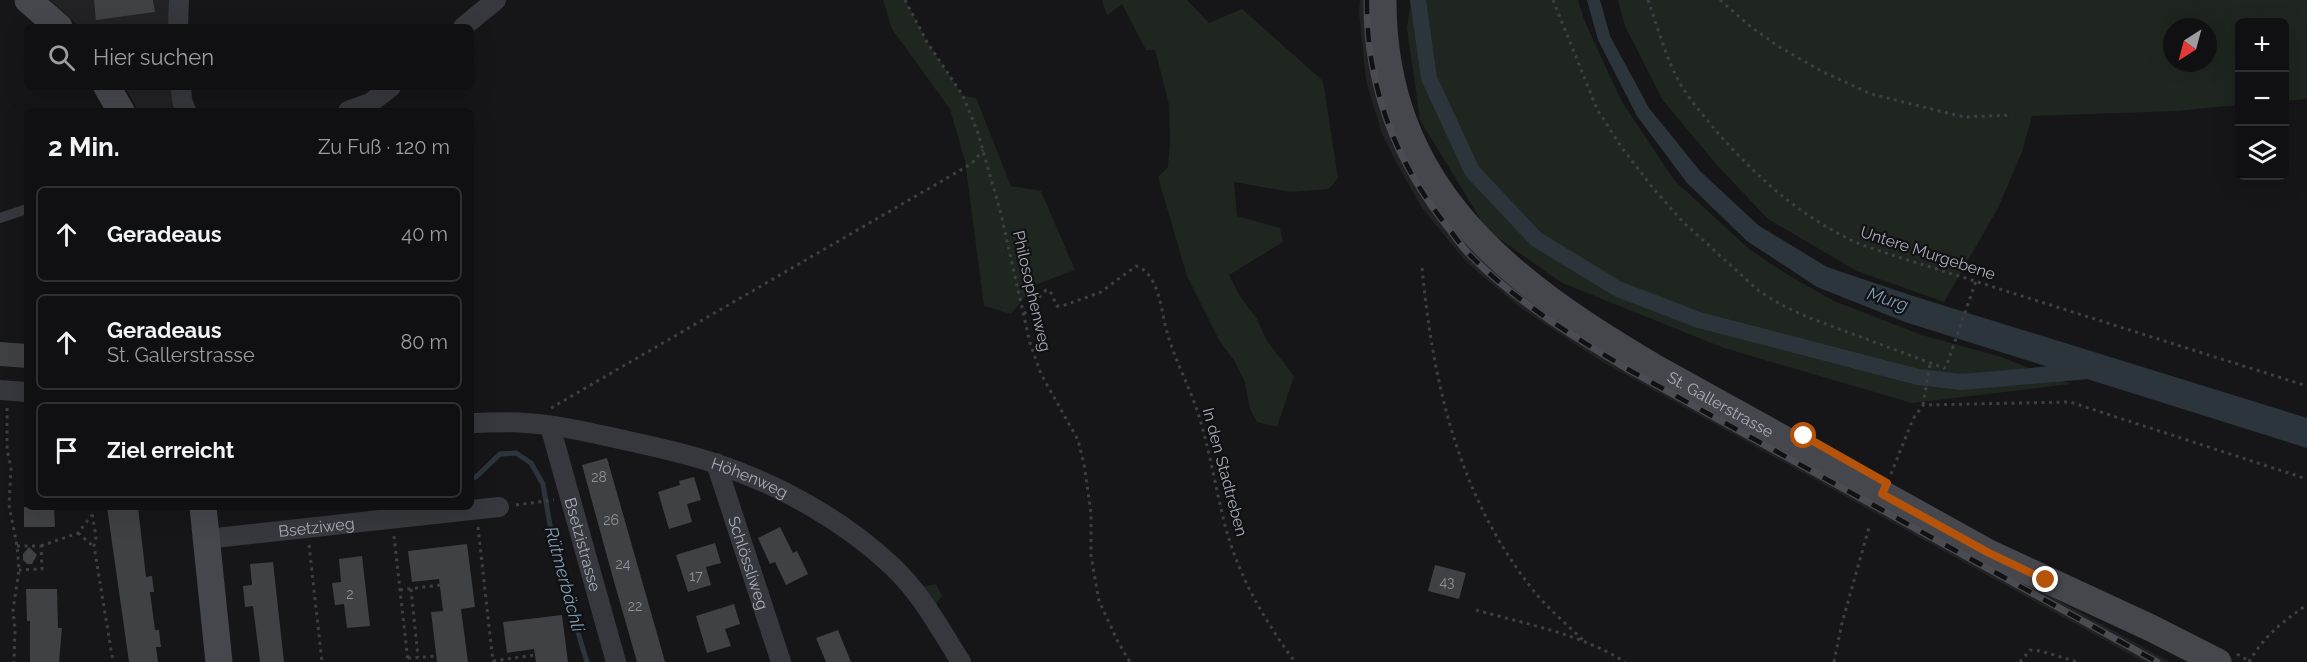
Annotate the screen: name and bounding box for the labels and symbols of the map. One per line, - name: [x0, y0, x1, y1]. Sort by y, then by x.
- north arrow: [2163, 18, 2217, 72]
- street label: Untere Murgebene: [1858, 222, 1998, 284]
- street label: Philosophenweg: [1009, 229, 1055, 353]
- water label: Murg: [1865, 283, 1912, 316]
- street label: St. Gallerstrasse: [1664, 367, 1777, 441]
- street label: In den Stadtreben: [1199, 406, 1251, 538]
- route start: [1790, 422, 1816, 448]
- street label: Höhenweg: [709, 453, 791, 502]
- house number: 28: [591, 469, 607, 485]
- street label: Bsetzistrasse: [561, 495, 605, 594]
- house number: 26: [603, 512, 619, 528]
- street label: Bsetziweg: [277, 513, 355, 541]
- street label: Schlössliweg: [725, 514, 773, 612]
- water label: Rütmerbächli: [541, 524, 589, 635]
- house number: 24: [616, 556, 631, 572]
- route end: [2032, 566, 2058, 592]
- house number: 17: [689, 568, 703, 584]
- house number: 43: [1439, 574, 1455, 590]
- house number: 2: [346, 586, 354, 602]
- house number: 22: [628, 598, 642, 614]

